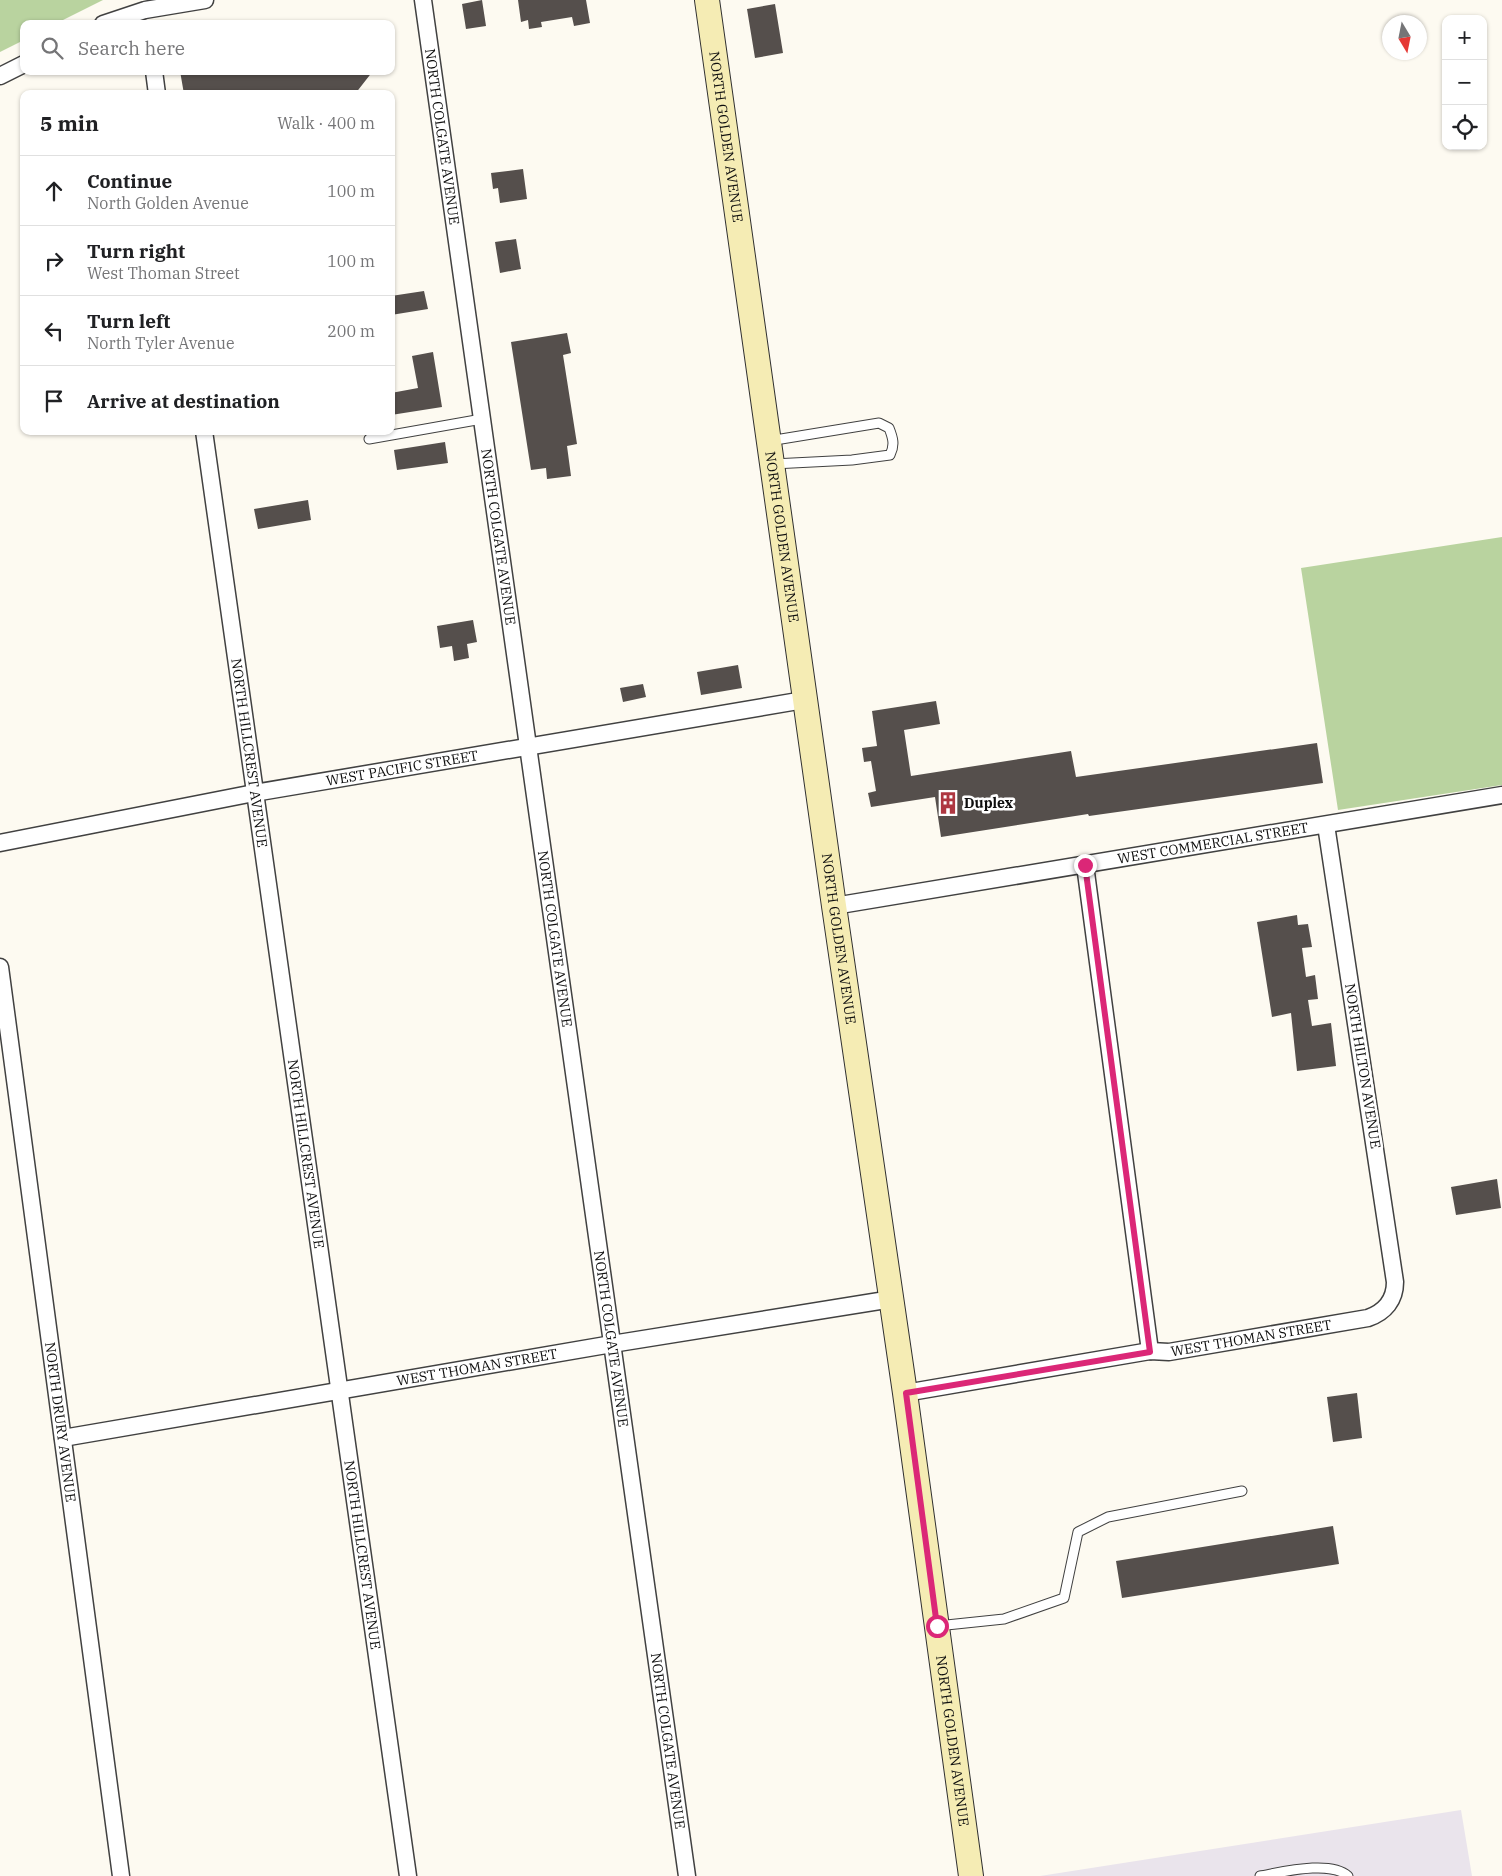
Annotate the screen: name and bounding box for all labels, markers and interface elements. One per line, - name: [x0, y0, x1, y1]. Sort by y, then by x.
- north arrow: [1382, 15, 1427, 60]
- map controls: [1442, 15, 1487, 150]
- button: +: [1442, 15, 1487, 60]
- search box: [20, 20, 395, 75]
- icon: search: [38, 34, 66, 62]
- text: Search here: [78, 36, 185, 60]
- street label: NORTH COLGATE AVENUE: [421, 47, 464, 226]
- street label: NORTH GOLDEN AVENUE: [705, 50, 747, 223]
- button: −: [1442, 60, 1487, 105]
- button: locate: [1442, 105, 1487, 150]
- text: 5 min: [40, 109, 99, 137]
- text: Walk · 400 m: [277, 113, 375, 133]
- text: Continue: [87, 169, 172, 193]
- icon: ahead: [40, 177, 68, 205]
- text: 100 m: [327, 181, 375, 201]
- text: North Golden Avenue: [87, 193, 249, 213]
- text: Turn right: [87, 239, 185, 263]
- icon: right: [40, 247, 68, 275]
- text: 100 m: [327, 251, 375, 271]
- text: West Thoman Street: [87, 263, 240, 283]
- text: Turn left: [87, 309, 170, 333]
- icon: left: [40, 317, 68, 345]
- text: 200 m: [327, 321, 375, 341]
- text: North Tyler Avenue: [87, 333, 234, 353]
- icon: arrive: [40, 387, 68, 415]
- text: Arrive at destination: [87, 389, 280, 413]
- street label: NORTH COLGATE AVENUE: [477, 447, 520, 626]
- street label: NORTH GOLDEN AVENUE: [761, 450, 803, 623]
- street label: NORTH HILLCREST AVENUE: [227, 657, 272, 849]
- street label: WEST PACIFIC STREET: [325, 746, 479, 790]
- building icon: Duplex: [935, 790, 961, 816]
- place label: Duplex: [964, 794, 1014, 812]
- street label: WEST COMMERCIAL STREET: [1116, 818, 1310, 868]
- street label: NORTH COLGATE AVENUE: [534, 849, 576, 1028]
- street label: NORTH GOLDEN AVENUE: [818, 852, 860, 1025]
- route end: [1074, 854, 1097, 877]
- street label: NORTH HILTON AVENUE: [1341, 982, 1385, 1150]
- street label: NORTH HILLCREST AVENUE: [284, 1058, 328, 1250]
- street label: NORTH COLGATE AVENUE: [590, 1249, 633, 1428]
- street label: WEST THOMAN STREET: [1169, 1315, 1333, 1361]
- street label: NORTH DRURY AVENUE: [41, 1341, 80, 1503]
- street label: WEST THOMAN STREET: [395, 1345, 559, 1390]
- street label: NORTH HILLCREST AVENUE: [340, 1459, 385, 1651]
- route start: [926, 1615, 949, 1638]
- street label: NORTH COLGATE AVENUE: [647, 1651, 689, 1830]
- street label: NORTH GOLDEN AVENUE: [932, 1654, 973, 1827]

